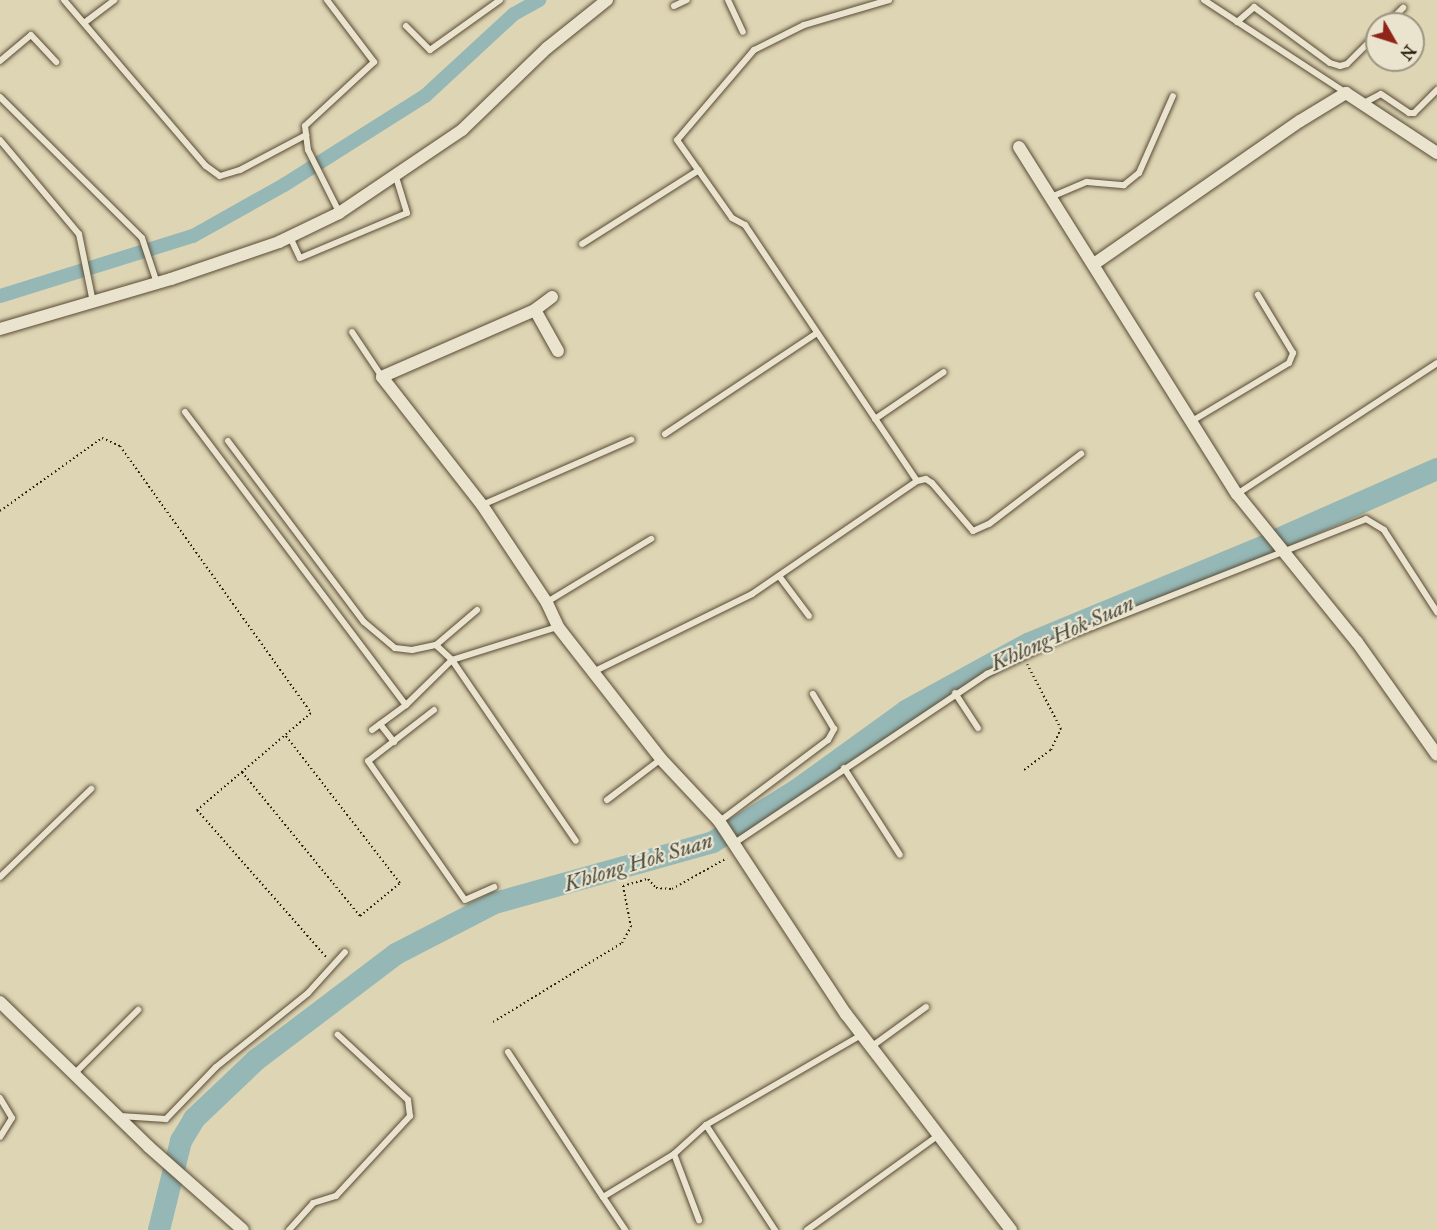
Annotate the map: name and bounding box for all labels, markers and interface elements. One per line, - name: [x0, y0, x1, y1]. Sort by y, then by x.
- north arrow: [1365, 12, 1425, 72]
- text: N: [1396, 41, 1419, 64]
- water label: Khlong Hok Suan: [986, 590, 1138, 676]
- water label: Khlong Hok Suan: [560, 827, 716, 897]

